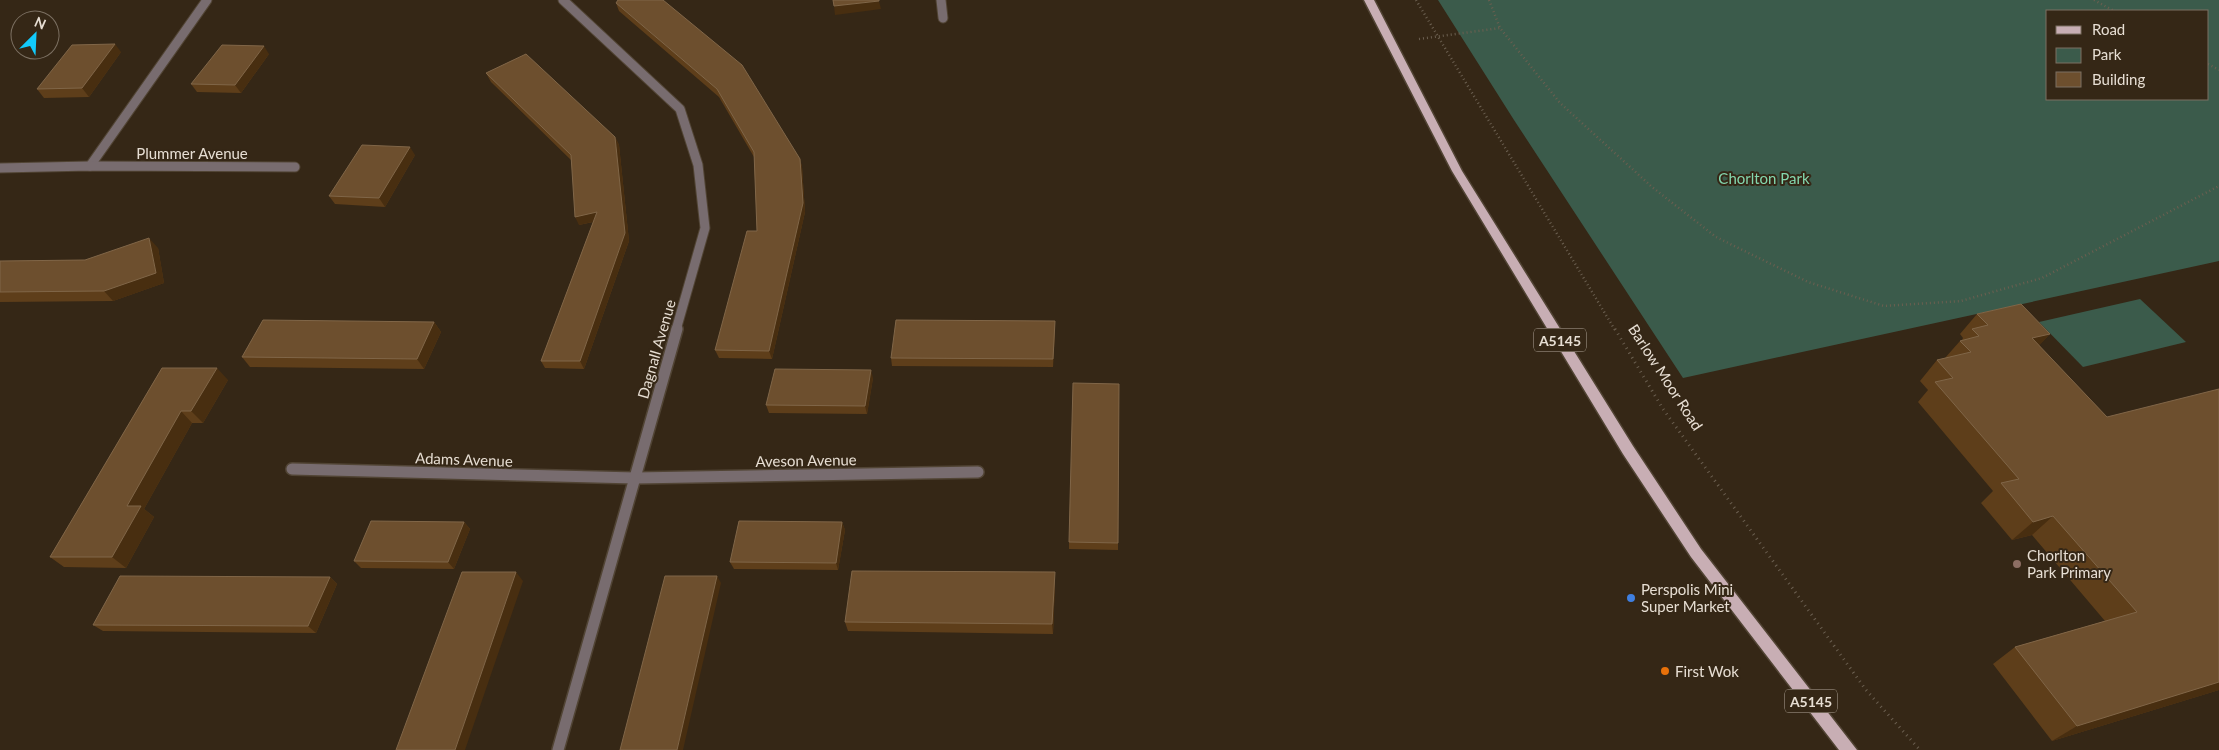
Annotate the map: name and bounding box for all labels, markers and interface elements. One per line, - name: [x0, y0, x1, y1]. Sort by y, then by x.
- north arrow: [10, 10, 60, 60]
- legend: [2046, 10, 2209, 100]
- text: N: [32, 13, 49, 33]
- text: Road: [2092, 20, 2125, 38]
- text: Park: [2092, 45, 2122, 63]
- text: Building: [2092, 70, 2145, 88]
- street label: Plummer Avenue: [136, 144, 248, 162]
- park label: Chorlton Park: [1718, 169, 1810, 187]
- street label: Dagnall Avenue: [633, 297, 679, 401]
- street label: Barlow Moor Road: [1625, 321, 1707, 433]
- road number: A5145: [1534, 328, 1586, 352]
- street label: Adams Avenue: [415, 448, 513, 470]
- street label: Aveson Avenue: [755, 450, 857, 470]
- place label: Chorlton Park Primary: [2027, 546, 2111, 581]
- marker: Chorlton Park Primary: [2011, 558, 2023, 570]
- place label: Perspolis Mini Super Market: [1641, 580, 1733, 615]
- marker: Perspolis Mini Super Market: [1625, 592, 1637, 604]
- place label: First Wok: [1675, 662, 1739, 680]
- marker: First Wok: [1659, 665, 1671, 677]
- road number: A5145: [1785, 689, 1837, 712]

